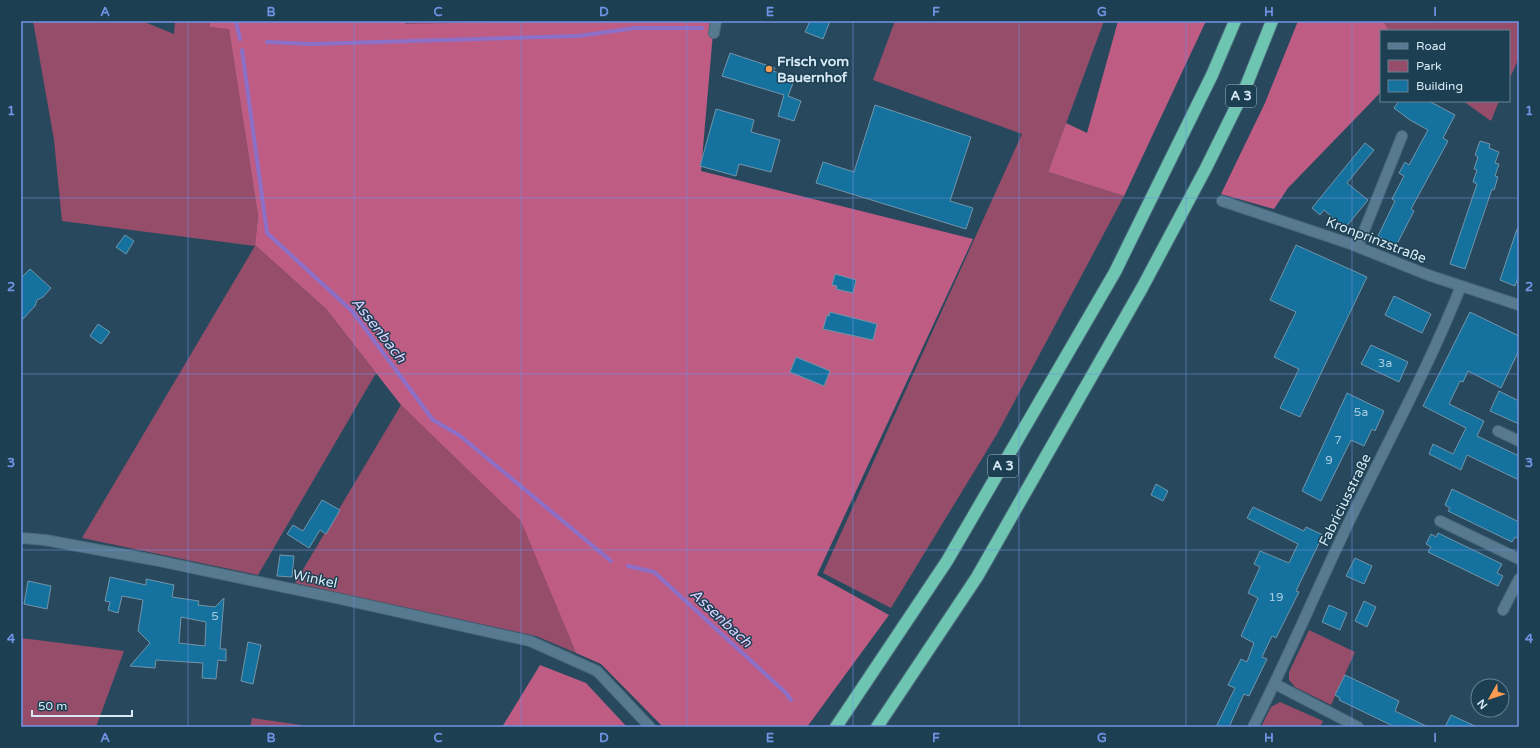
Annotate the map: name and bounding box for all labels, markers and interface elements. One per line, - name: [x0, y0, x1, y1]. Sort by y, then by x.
- text: A: [100, 4, 110, 20]
- text: B: [266, 4, 276, 20]
- text: C: [433, 4, 443, 20]
- text: D: [599, 4, 609, 20]
- text: E: [766, 4, 774, 20]
- text: F: [932, 4, 940, 20]
- text: G: [1097, 4, 1107, 20]
- text: H: [1264, 4, 1274, 20]
- text: I: [1433, 4, 1437, 20]
- legend: [1380, 30, 1510, 102]
- text: Road: [1416, 39, 1446, 53]
- place label: Frisch vom Bauernhof: [777, 53, 849, 86]
- text: Park: [1416, 59, 1442, 73]
- marker: Frisch vom Bauernhof: [764, 64, 774, 74]
- text: Building: [1416, 79, 1463, 93]
- road number: A 3: [1226, 85, 1256, 107]
- text: 1: [7, 103, 15, 119]
- text: 1: [1525, 103, 1533, 119]
- street label: Kronprinzstraße: [1323, 213, 1429, 267]
- text: 2: [7, 279, 15, 295]
- text: 2: [1525, 279, 1533, 295]
- water label: Assenbach: [348, 294, 411, 367]
- house number: 3a: [1378, 356, 1392, 370]
- house number: 5a: [1354, 405, 1368, 419]
- house number: 7: [1334, 433, 1342, 447]
- street label: Fabriciusstraße: [1315, 451, 1375, 549]
- house number: 9: [1325, 453, 1333, 467]
- text: 3: [7, 455, 15, 471]
- road number: A 3: [988, 455, 1018, 477]
- text: 3: [1525, 455, 1533, 471]
- street label: Winkel: [291, 566, 339, 592]
- water label: Assenbach: [686, 585, 756, 652]
- house number: 19: [1268, 590, 1284, 604]
- house number: 5: [211, 609, 219, 623]
- text: 4: [7, 631, 16, 647]
- text: 4: [1525, 631, 1534, 647]
- north arrow: [1470, 678, 1510, 718]
- scale bar: [32, 692, 132, 718]
- text: N: [1475, 696, 1490, 712]
- text: 50 m: [38, 699, 67, 713]
- text: A: [100, 730, 110, 746]
- text: B: [266, 730, 276, 746]
- text: C: [433, 730, 443, 746]
- text: D: [599, 730, 609, 746]
- text: E: [766, 730, 774, 746]
- text: F: [932, 730, 940, 746]
- text: G: [1097, 730, 1107, 746]
- text: H: [1264, 730, 1274, 746]
- text: I: [1433, 730, 1437, 746]

